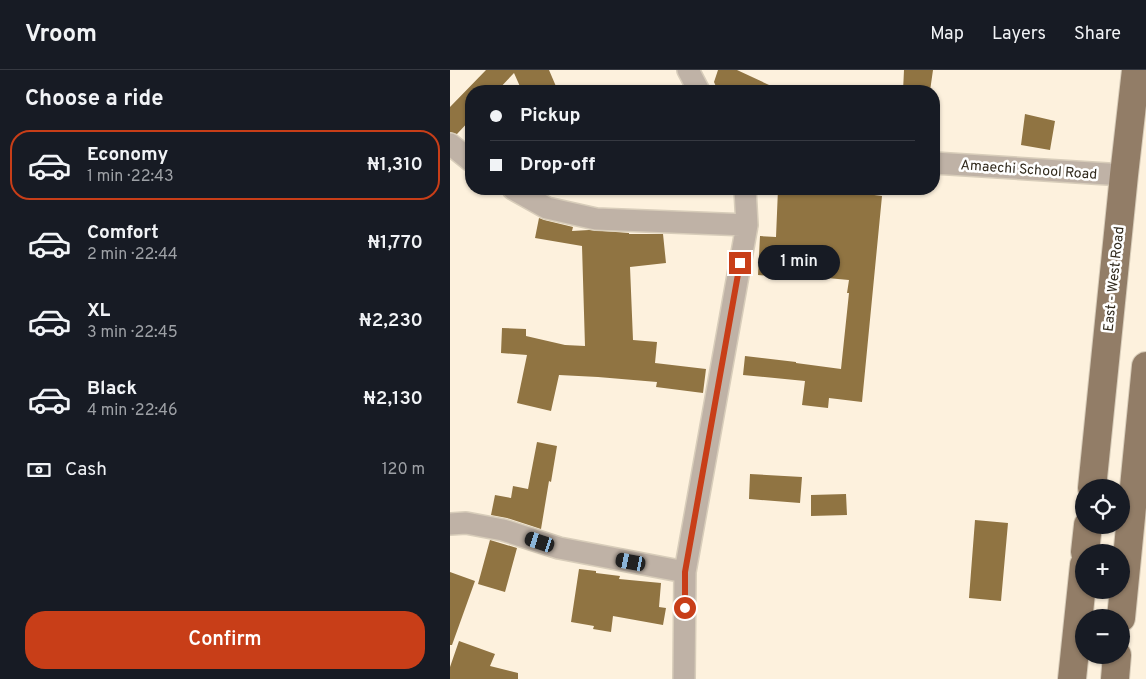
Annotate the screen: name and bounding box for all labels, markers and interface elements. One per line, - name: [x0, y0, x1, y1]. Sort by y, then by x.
- text: Vroom: [25, 20, 97, 50]
- text: Map: [930, 23, 964, 46]
- text: Layers: [992, 23, 1046, 46]
- text: Share: [1074, 23, 1121, 46]
- text: Choose a ride: [25, 86, 163, 113]
- text: Pickup: [520, 104, 580, 128]
- icon: car: [27, 143, 72, 188]
- text: Economy: [87, 143, 168, 167]
- text: ₦1,310: [367, 153, 423, 177]
- text: Drop-off: [520, 153, 595, 177]
- street label: Amaechi School Road: [960, 157, 1098, 184]
- text: 1 min · 22:43: [87, 167, 174, 187]
- icon: car: [27, 221, 72, 266]
- text: Comfort: [87, 221, 159, 245]
- street label: East - West Road: [1101, 226, 1128, 333]
- text: ₦1,770: [367, 231, 423, 255]
- text: 2 min · 22:44: [87, 245, 178, 265]
- callout: 1 min: [758, 246, 840, 280]
- route end: [729, 252, 751, 274]
- text: 1 min: [780, 252, 818, 272]
- icon: car: [27, 299, 72, 344]
- text: XL: [87, 299, 110, 323]
- text: ₦2,230: [359, 309, 423, 333]
- text: 3 min · 22:45: [87, 323, 178, 343]
- icon: car: [27, 377, 72, 422]
- text: Black: [87, 377, 137, 401]
- text: ₦2,130: [363, 387, 423, 411]
- text: 4 min · 22:46: [87, 401, 178, 421]
- icon: cash: [25, 456, 53, 484]
- text: Cash: [65, 458, 107, 482]
- text: 120 m: [382, 460, 425, 480]
- map controls: [1075, 479, 1130, 664]
- button: locate: [1075, 479, 1130, 534]
- car: [523, 530, 556, 554]
- button: +: [1075, 544, 1130, 599]
- car: [614, 552, 647, 572]
- route start: [674, 597, 696, 619]
- button: −: [1075, 609, 1130, 664]
- button: Confirm: [25, 611, 425, 669]

